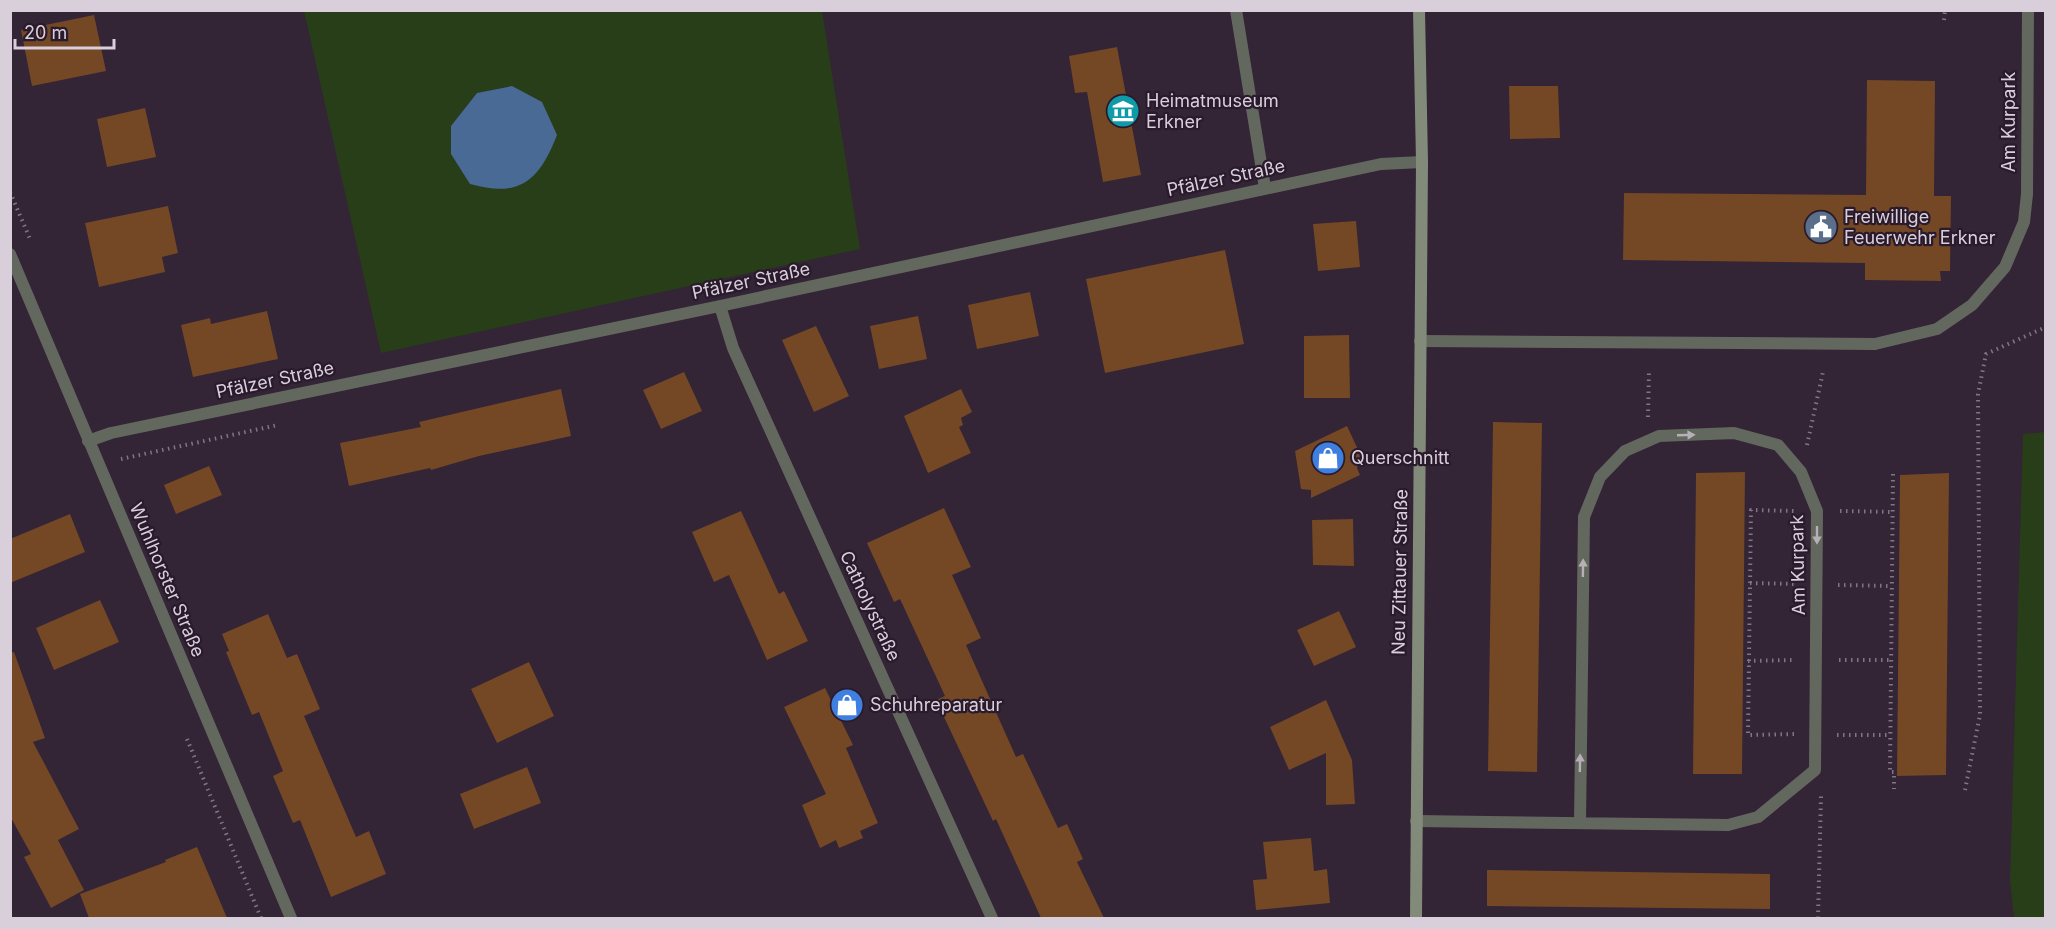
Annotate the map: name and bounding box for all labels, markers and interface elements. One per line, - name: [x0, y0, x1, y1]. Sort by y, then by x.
- scale bar: [15, 12, 114, 50]
- text: 20 m: [24, 22, 67, 43]
- street label: Am Kurpark: [1998, 72, 2019, 172]
- place label: Heimatmuseum Erkner: [1146, 90, 1279, 132]
- museum icon: Heimatmuseum Erkner: [1105, 93, 1141, 129]
- street label: Pfälzer Straße: [1165, 155, 1287, 200]
- place label: Freiwillige Feuerwehr Erkner: [1844, 206, 1996, 248]
- public building icon: Freiwillige Feuerwehr Erkner: [1803, 209, 1839, 245]
- street label: Pfälzer Straße: [690, 258, 812, 303]
- street label: Pfälzer Straße: [214, 357, 336, 402]
- one-way arrow: [1677, 430, 1696, 439]
- shop icon: Querschnitt: [1310, 440, 1346, 476]
- place label: Querschnitt: [1351, 447, 1450, 468]
- street label: Neu Zittauer Straße: [1388, 489, 1411, 655]
- street label: Wuhlhorster Straße: [126, 500, 209, 660]
- street label: Am Kurpark: [1786, 514, 1809, 616]
- one-way arrow: [1812, 526, 1822, 545]
- street label: Catholystraße: [836, 547, 905, 664]
- one-way arrow: [1578, 559, 1588, 578]
- shop icon: Schuhreparatur: [829, 687, 865, 723]
- place label: Schuhreparatur: [870, 694, 1002, 715]
- one-way arrow: [1576, 754, 1585, 773]

